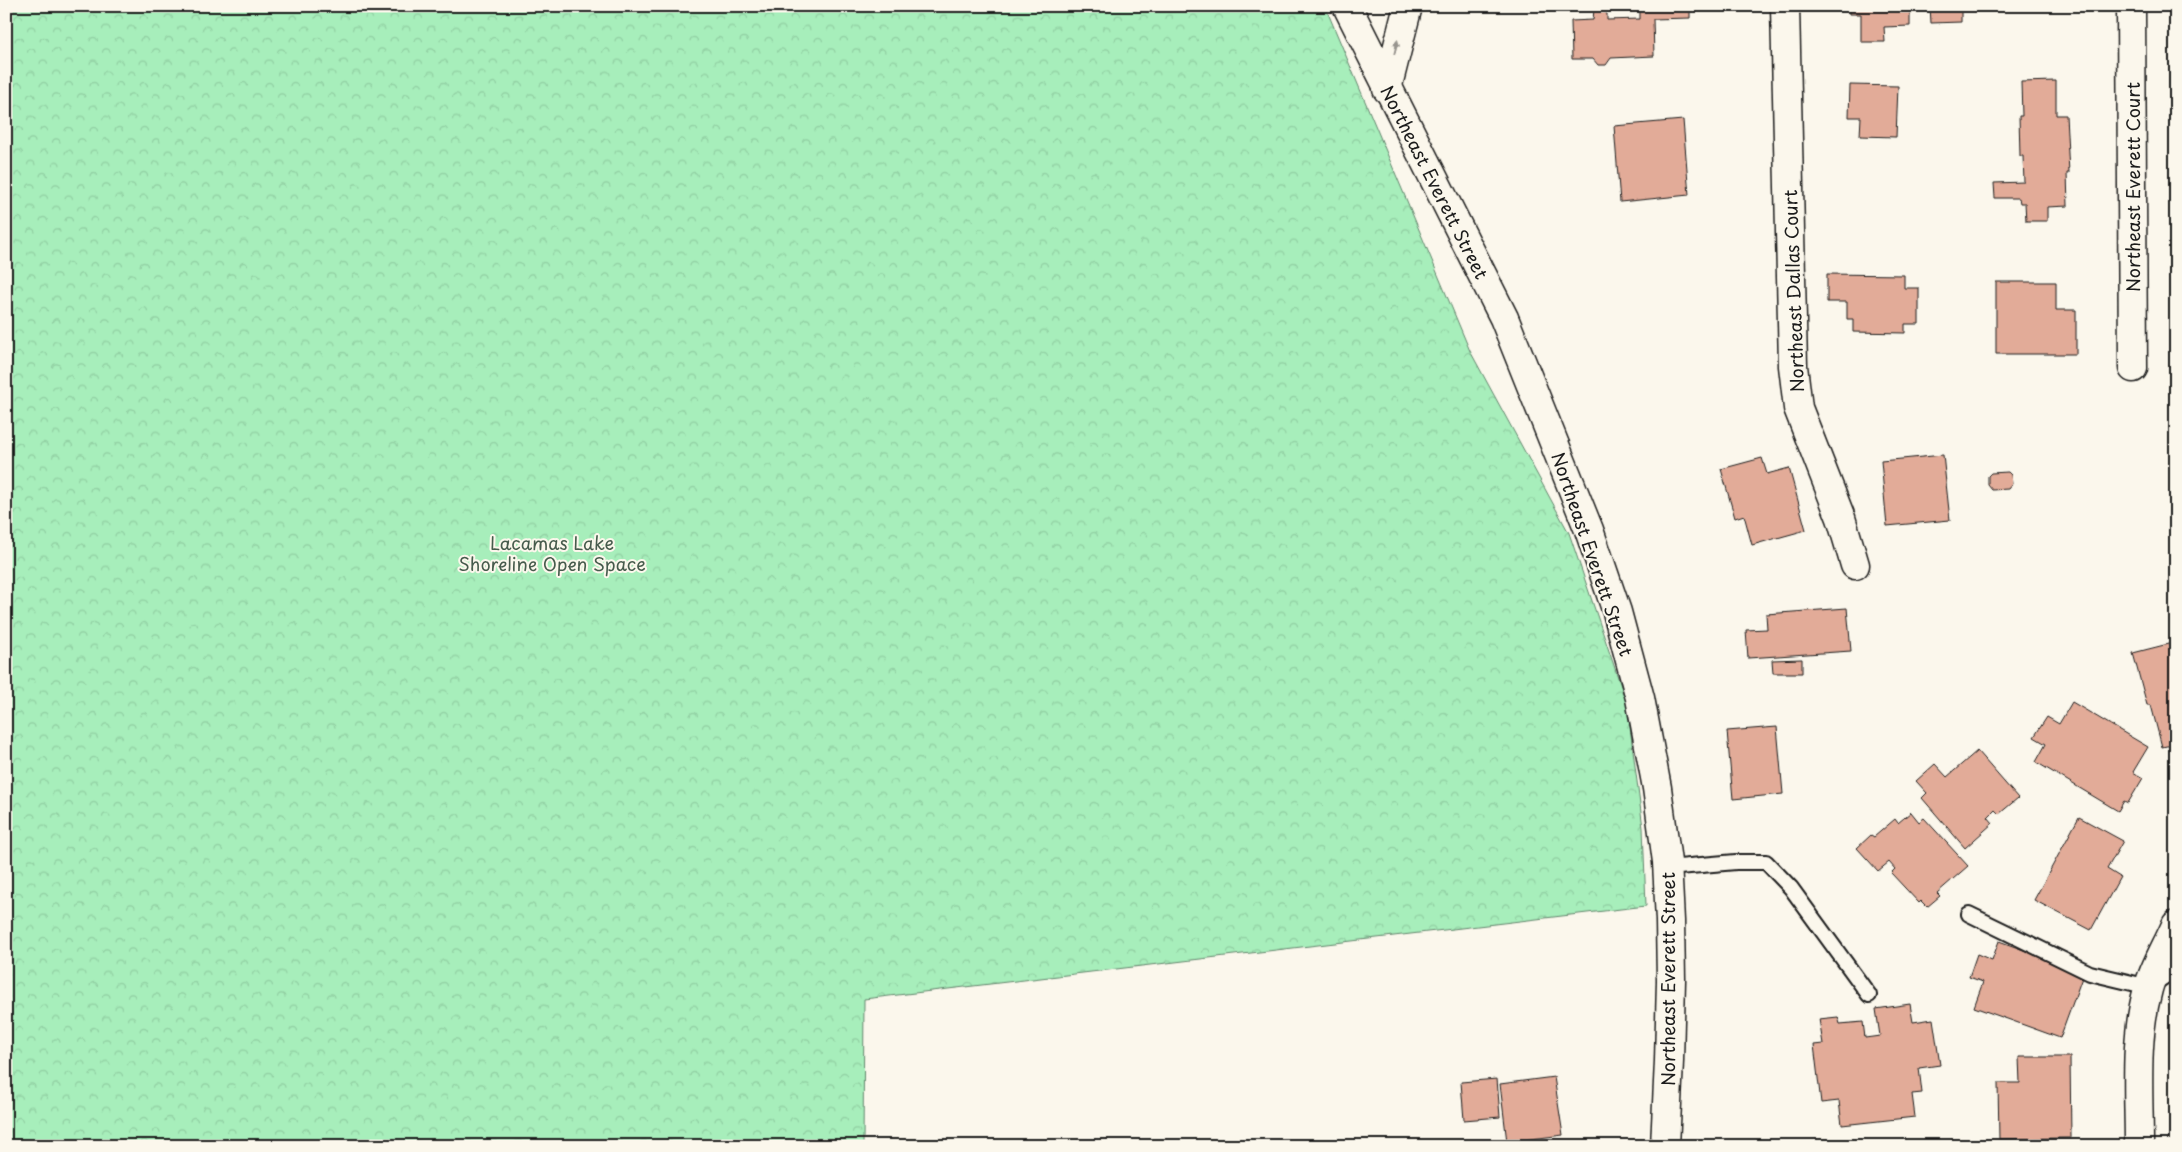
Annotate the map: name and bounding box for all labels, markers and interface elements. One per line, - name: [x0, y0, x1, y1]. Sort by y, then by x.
- one-way arrow: [1393, 39, 1401, 55]
- street label: Northeast Everett Street: [1374, 81, 1496, 283]
- street label: Northeast Everett Court: [2119, 82, 2146, 292]
- street label: Northeast Dallas Court: [1776, 189, 1810, 393]
- street label: Northeast Everett Street: [1545, 448, 1641, 660]
- park label: Lacamas Lake Shoreline Open Space: [458, 529, 646, 577]
- street label: Northeast Everett Street: [1654, 872, 1681, 1086]

